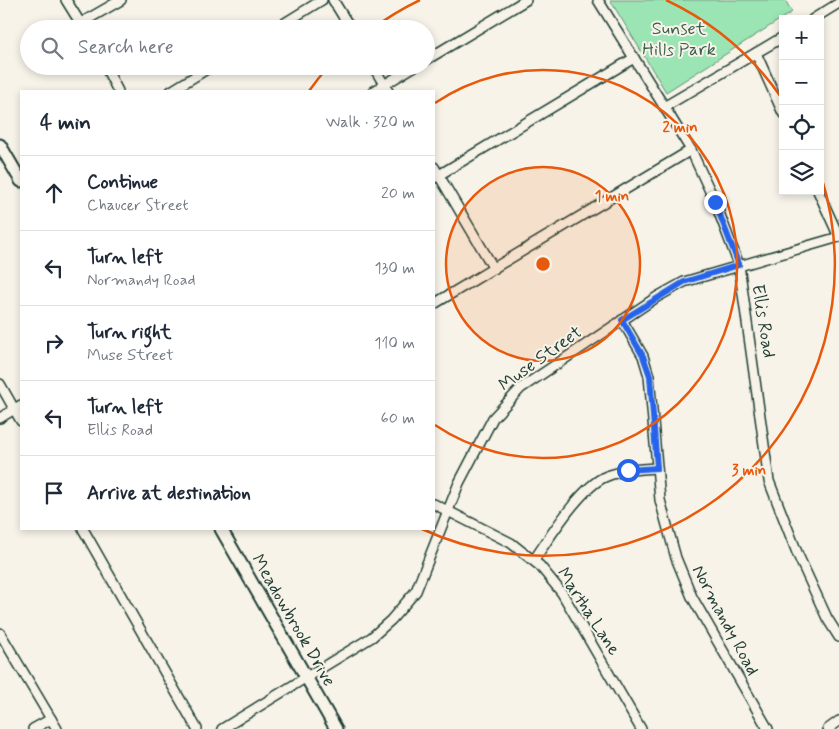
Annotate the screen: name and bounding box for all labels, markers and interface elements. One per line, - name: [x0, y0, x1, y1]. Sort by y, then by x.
- map controls: [779, 15, 824, 195]
- button: +: [779, 15, 824, 60]
- park label: Sunset Hills Park: [642, 17, 716, 62]
- search box: [20, 20, 435, 75]
- icon: search: [38, 34, 66, 62]
- text: Search here: [78, 35, 174, 60]
- button: −: [779, 60, 824, 105]
- button: locate: [779, 105, 824, 150]
- text: 4 min: [40, 109, 91, 137]
- text: Walk · 320 m: [326, 112, 415, 133]
- text: 2 min: [662, 118, 698, 138]
- button: layers: [779, 150, 824, 195]
- text: Continue: [87, 170, 158, 195]
- icon: ahead: [40, 179, 68, 207]
- text: 20 m: [381, 183, 415, 204]
- text: 1 min: [595, 187, 629, 207]
- route end: [704, 191, 727, 214]
- text: Chaucer Street: [87, 195, 189, 216]
- text: Turn left: [87, 245, 163, 270]
- icon: left: [40, 254, 68, 282]
- centre of rings: [534, 255, 552, 273]
- text: 130 m: [374, 258, 415, 279]
- text: Normandy Road: [87, 270, 196, 291]
- street label: Ellis Road: [745, 283, 781, 360]
- text: Turn right: [87, 320, 171, 345]
- street label: Muse Street: [494, 320, 587, 397]
- icon: right: [40, 329, 68, 357]
- text: 110 m: [374, 333, 415, 354]
- text: Muse Street: [87, 345, 174, 366]
- text: Turn left: [87, 395, 163, 420]
- icon: left: [40, 404, 68, 432]
- text: 60 m: [381, 408, 415, 429]
- text: Ellis Road: [87, 420, 153, 441]
- route start: [617, 459, 640, 482]
- text: 3 min: [732, 461, 766, 481]
- icon: arrive: [40, 479, 68, 507]
- text: Arrive at destination: [87, 481, 251, 506]
- street label: Meadowbrook Drive: [245, 550, 341, 691]
- street label: Normandy Road: [686, 561, 764, 680]
- street label: Martha Lane: [551, 563, 626, 660]

